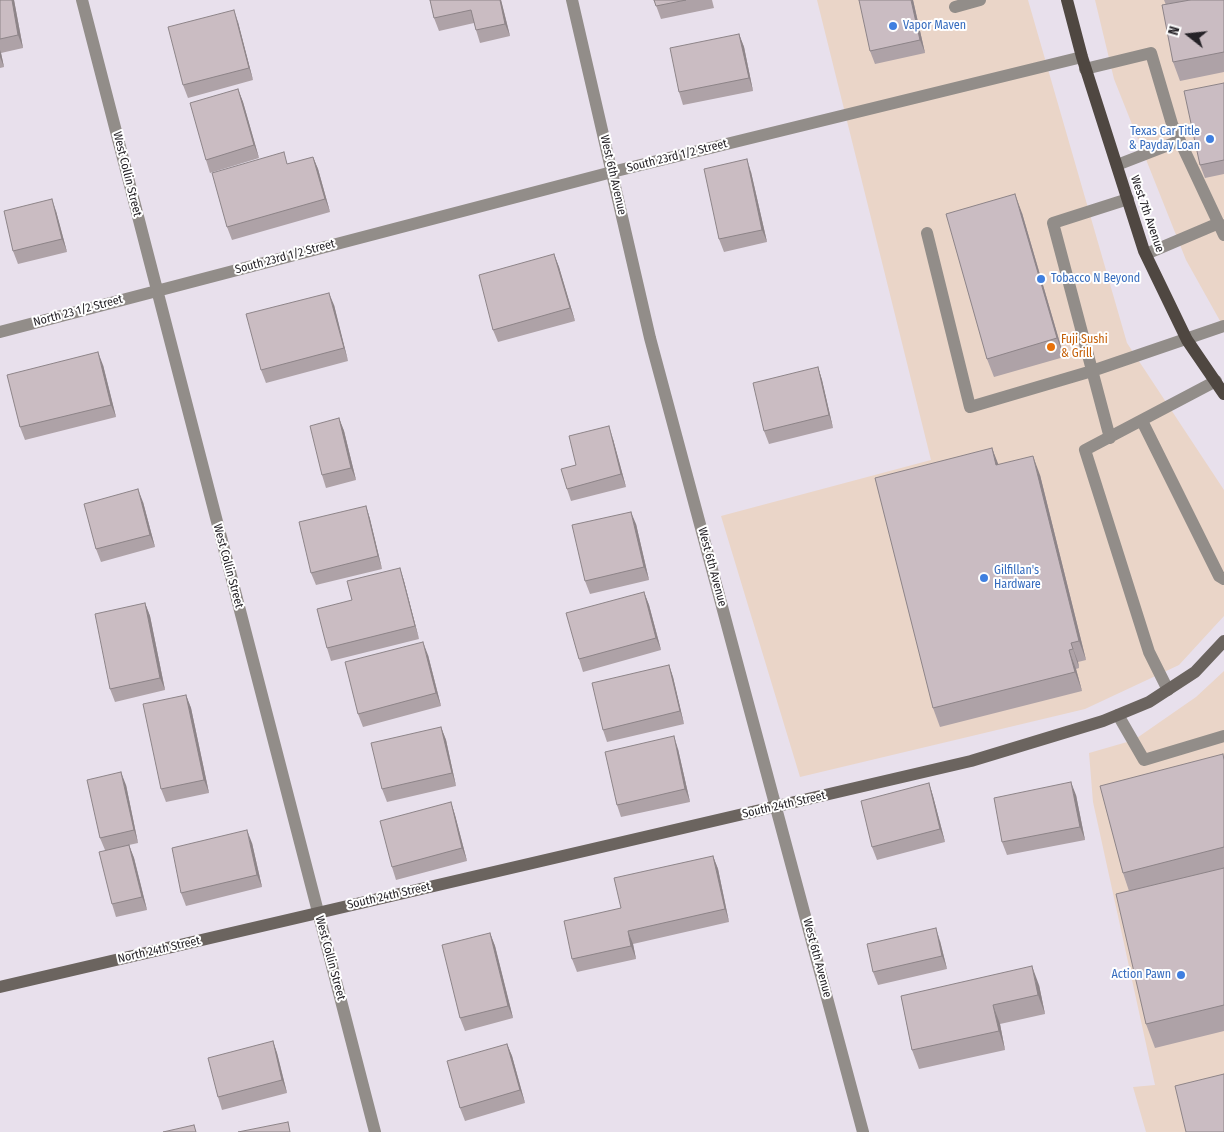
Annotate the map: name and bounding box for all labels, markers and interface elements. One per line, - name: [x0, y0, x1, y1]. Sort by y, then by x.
- north arrow: [1164, 10, 1214, 60]
- place label: Vapor Maven: [903, 19, 966, 33]
- marker: Vapor Maven: [887, 20, 899, 32]
- text: N: [1165, 24, 1183, 37]
- place label: Texas Car Title & Payday Loan: [1129, 125, 1200, 153]
- street label: West Collin Street: [110, 130, 144, 218]
- marker: Texas Car Title & Payday Loan: [1204, 133, 1216, 145]
- street label: West 6th Avenue: [597, 134, 629, 216]
- street label: South 23rd 1/2 Street: [625, 137, 729, 175]
- street label: West 7th Avenue: [1127, 174, 1167, 254]
- street label: South 23rd 1/2 Street: [233, 237, 337, 277]
- place label: Tobacco N Beyond: [1051, 272, 1140, 286]
- marker: Tobacco N Beyond: [1035, 273, 1047, 285]
- street label: North 23 1/2 Street: [32, 292, 124, 330]
- place label: Fuji Sushi & Grill: [1061, 333, 1108, 361]
- marker: Fuji Sushi & Grill: [1045, 341, 1057, 353]
- street label: West Collin Street: [210, 522, 246, 610]
- street label: West 6th Avenue: [694, 526, 730, 608]
- place label: Gilfillan's Hardware: [994, 564, 1041, 592]
- marker: Gilfillan's Hardware: [978, 572, 990, 584]
- street label: South 24th Street: [741, 788, 827, 822]
- street label: South 24th Street: [346, 879, 432, 913]
- street label: West Collin Street: [312, 914, 348, 1002]
- street label: West 6th Avenue: [799, 917, 835, 999]
- street label: North 24th Street: [116, 934, 202, 966]
- place label: Action Pawn: [1111, 968, 1171, 982]
- marker: Action Pawn: [1175, 969, 1187, 981]

